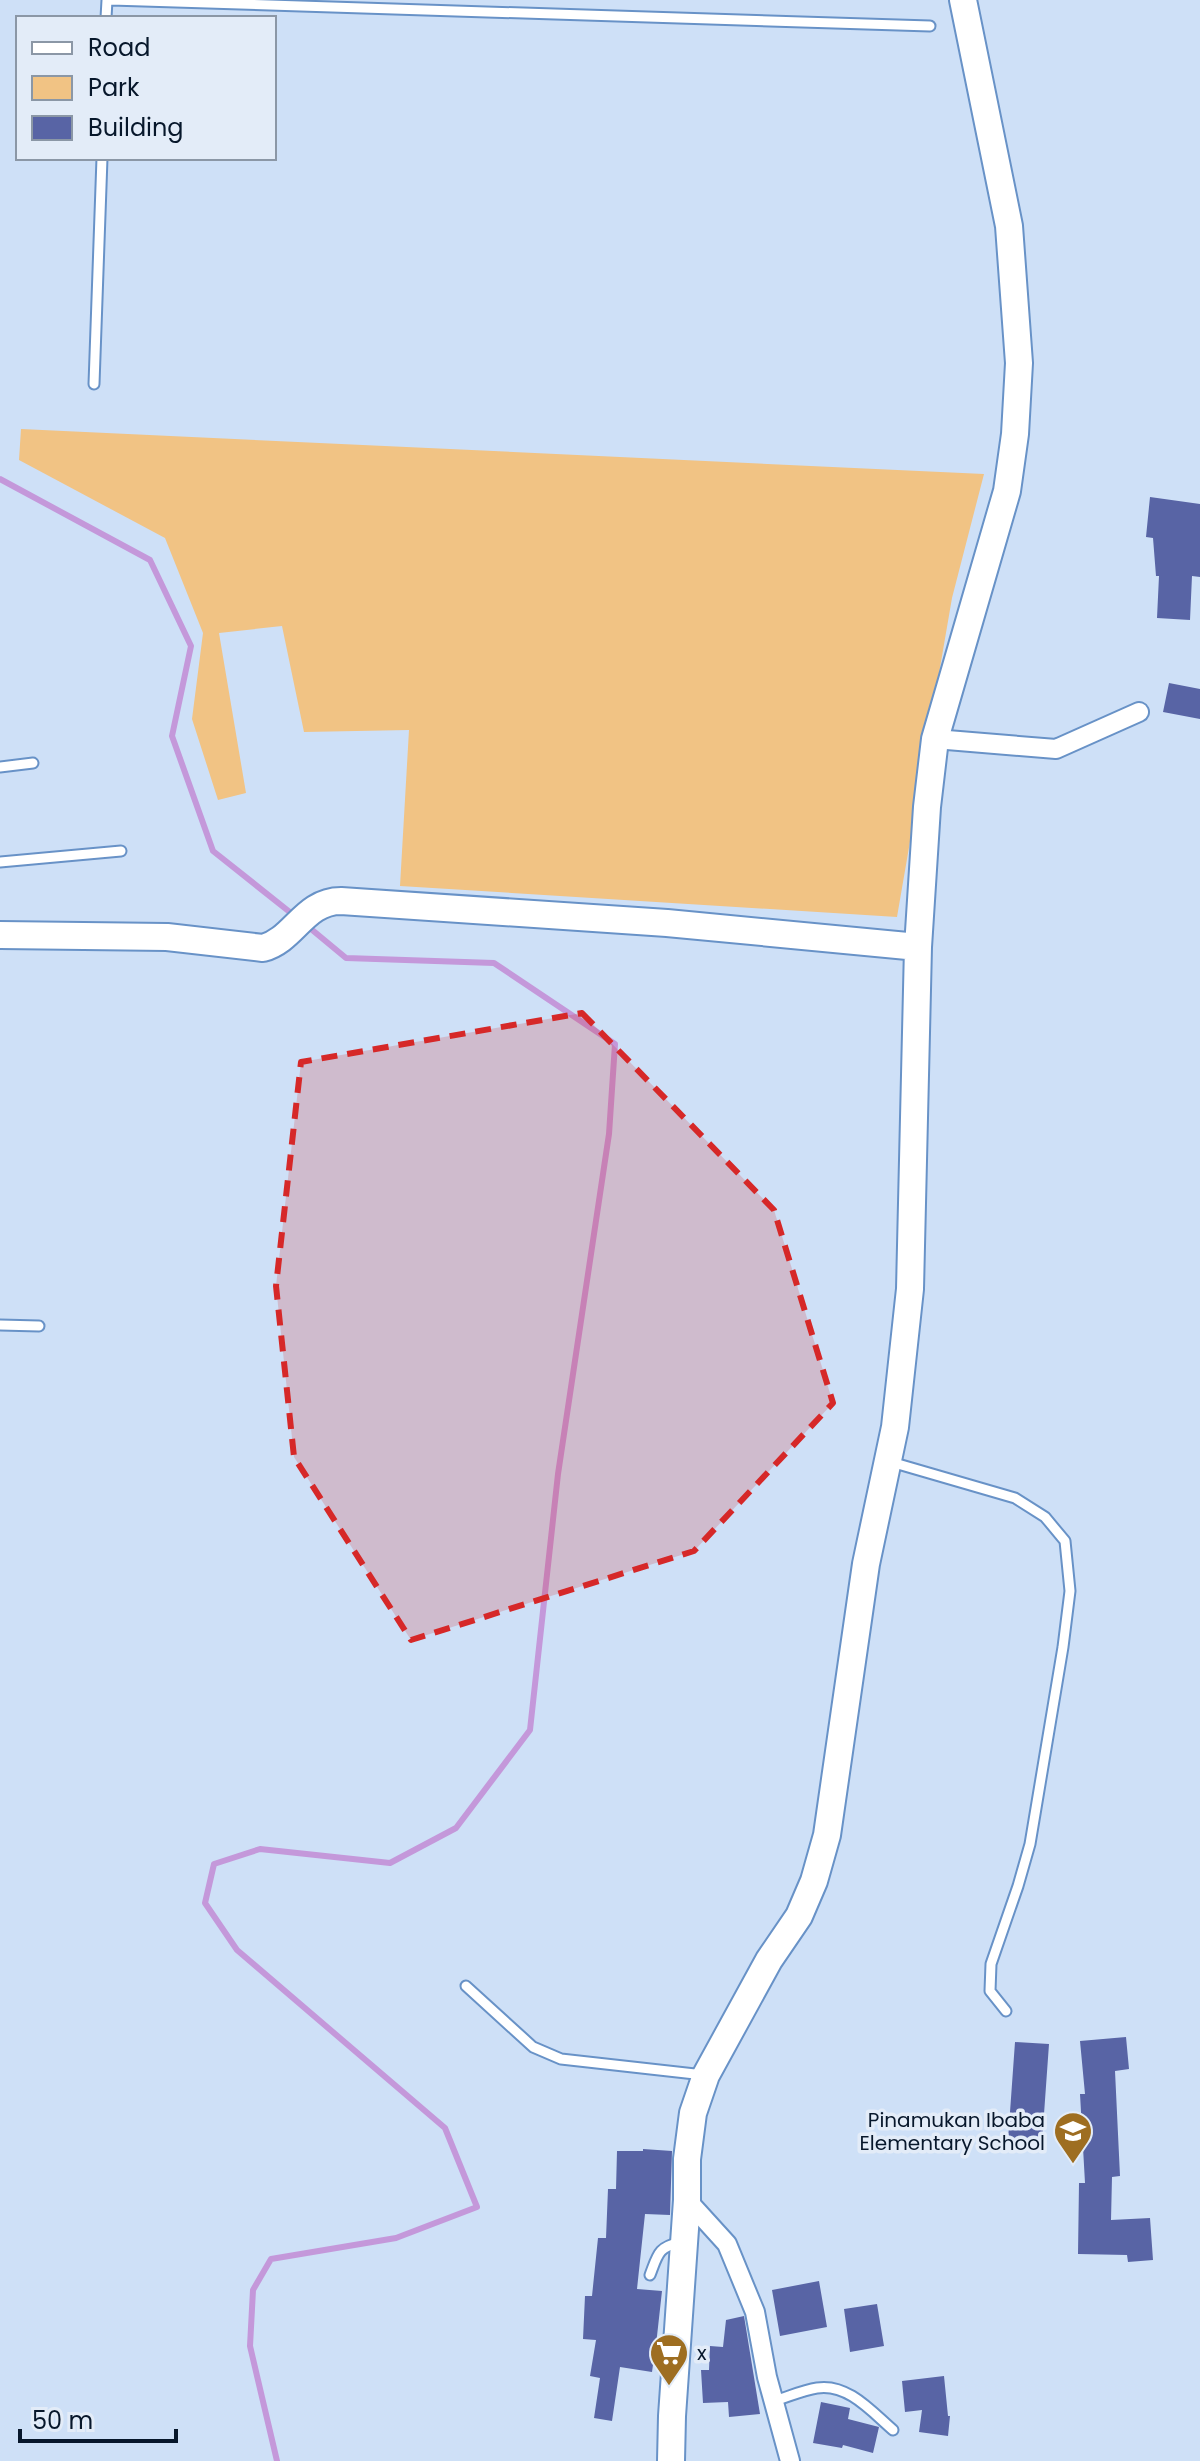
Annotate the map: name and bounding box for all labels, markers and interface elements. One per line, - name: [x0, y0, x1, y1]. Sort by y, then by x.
- legend: [16, 16, 276, 160]
- text: Road: [88, 31, 150, 64]
- text: Park: [88, 71, 140, 104]
- text: Building: [88, 111, 184, 144]
- place label: Pinamukan Ibaba Elementary School: [860, 2106, 1045, 2157]
- school or university icon: Pinamukan Ibaba Elementary School: [1052, 2110, 1094, 2165]
- supermarket icon: x: [648, 2332, 690, 2387]
- place label: x: [697, 2339, 707, 2367]
- scale bar: [20, 2393, 176, 2443]
- text: 50 m: [32, 2404, 93, 2437]

